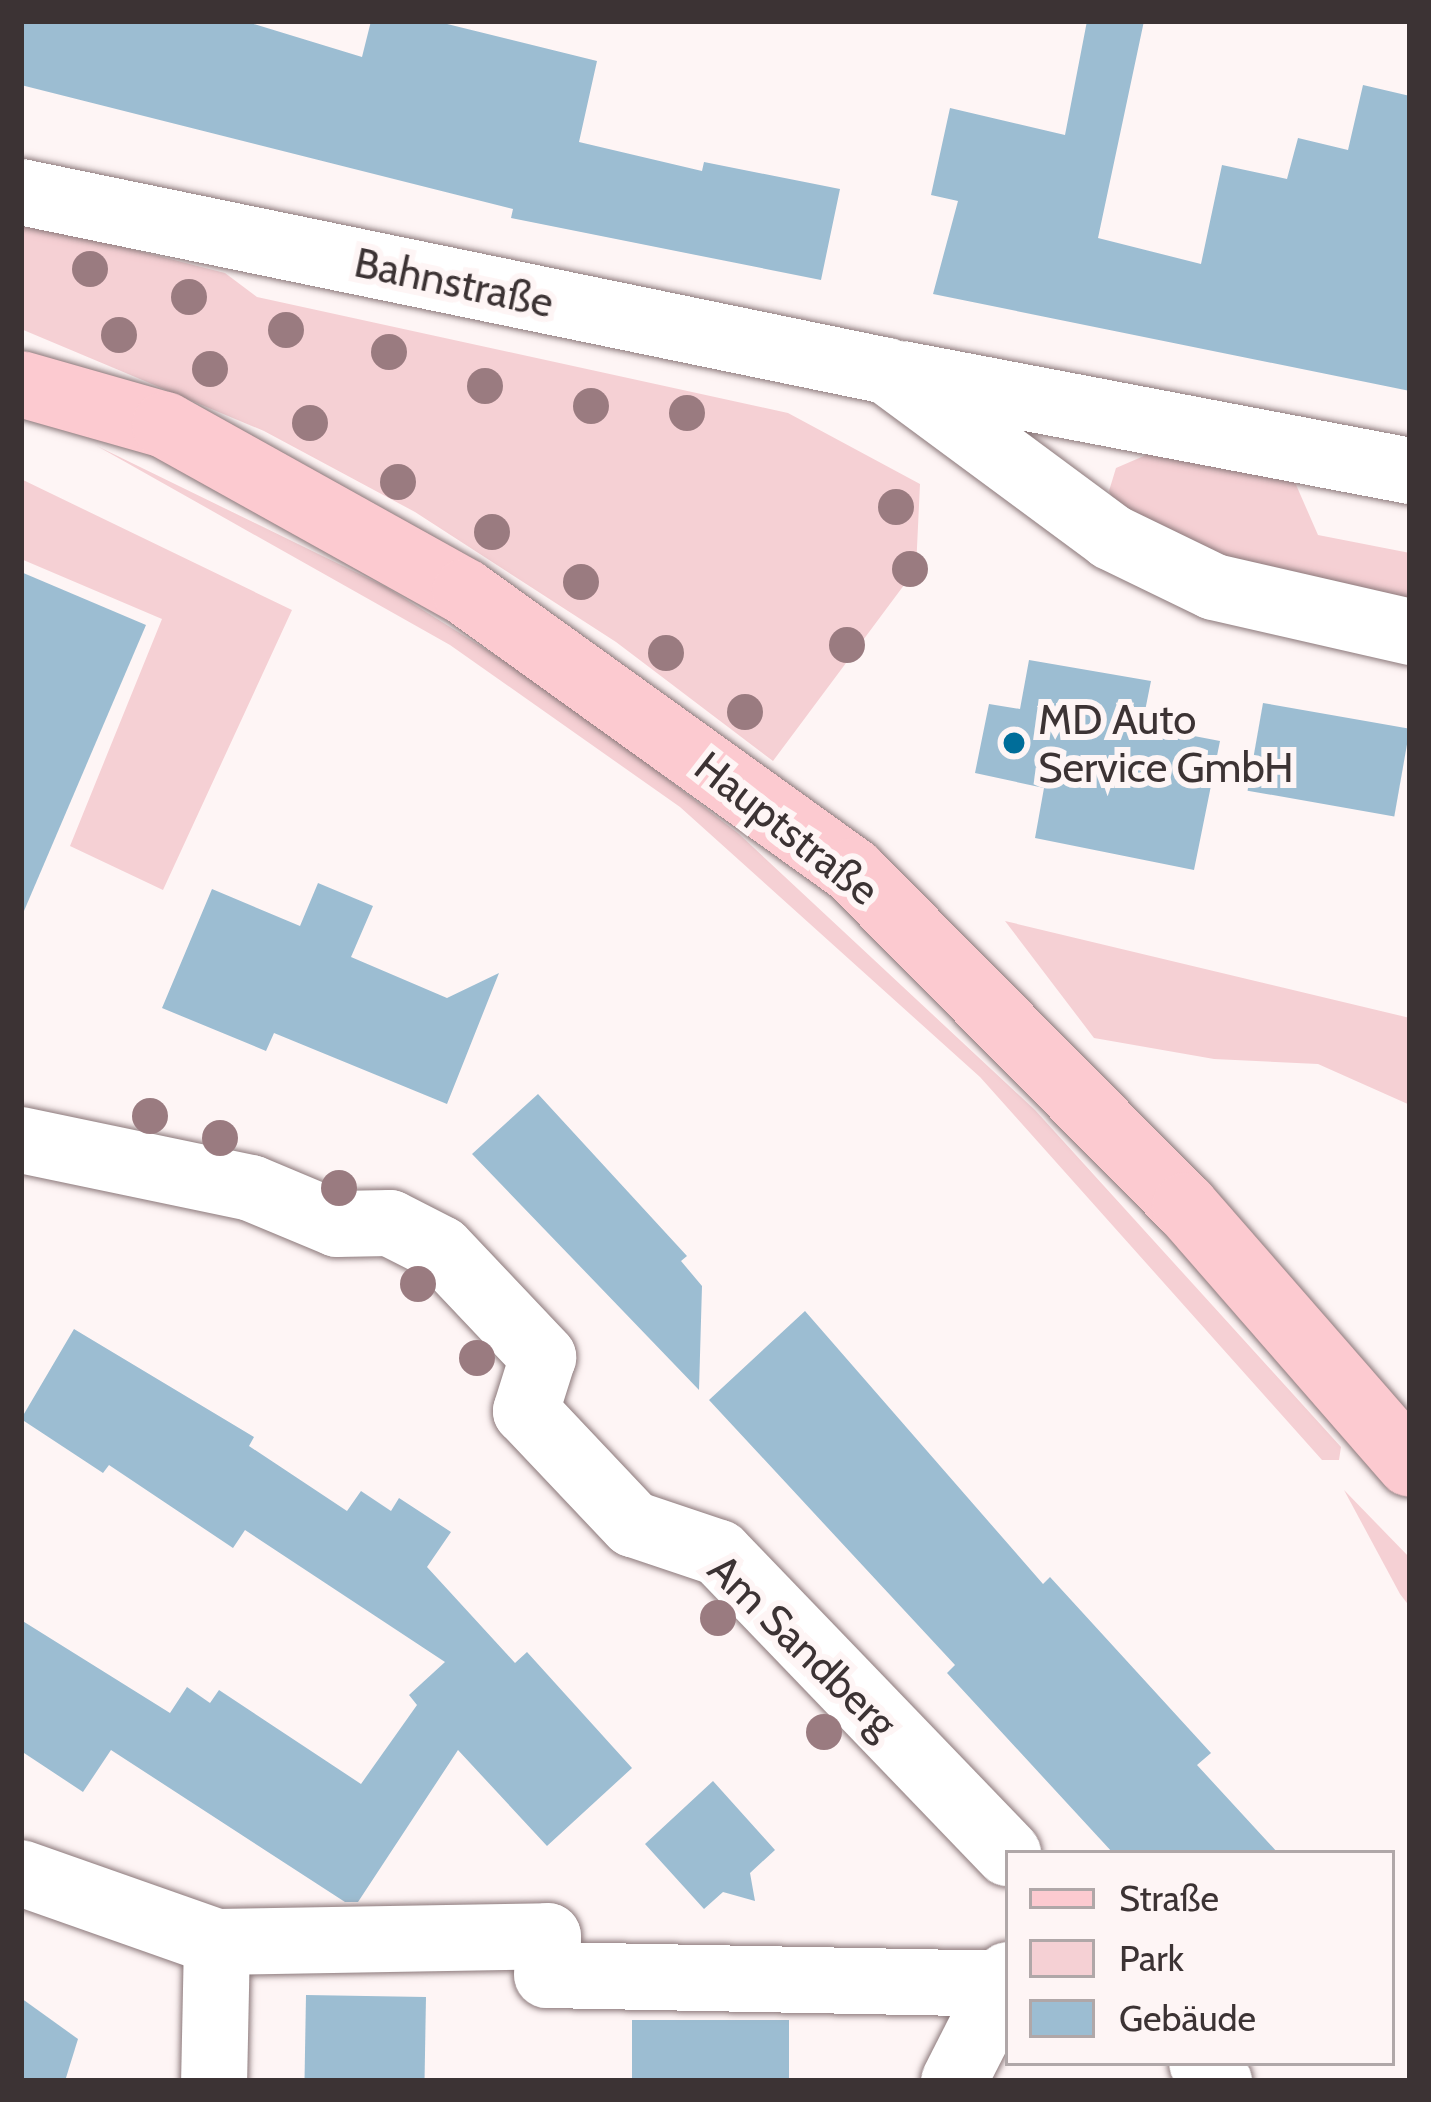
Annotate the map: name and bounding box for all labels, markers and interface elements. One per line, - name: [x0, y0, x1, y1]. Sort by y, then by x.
- street label: Bahnstraße: [350, 236, 558, 328]
- place label: MD Auto Service GmbH: [1038, 694, 1294, 792]
- marker: MD Auto Service GmbH: [1001, 730, 1027, 756]
- street label: Hauptstraße: [685, 741, 889, 915]
- street label: Am Sandberg: [698, 1544, 908, 1748]
- legend: [1005, 1850, 1395, 2066]
- text: Straße: [1119, 1876, 1219, 1920]
- text: Park: [1119, 1936, 1184, 1980]
- text: Gebäude: [1119, 1996, 1256, 2040]

